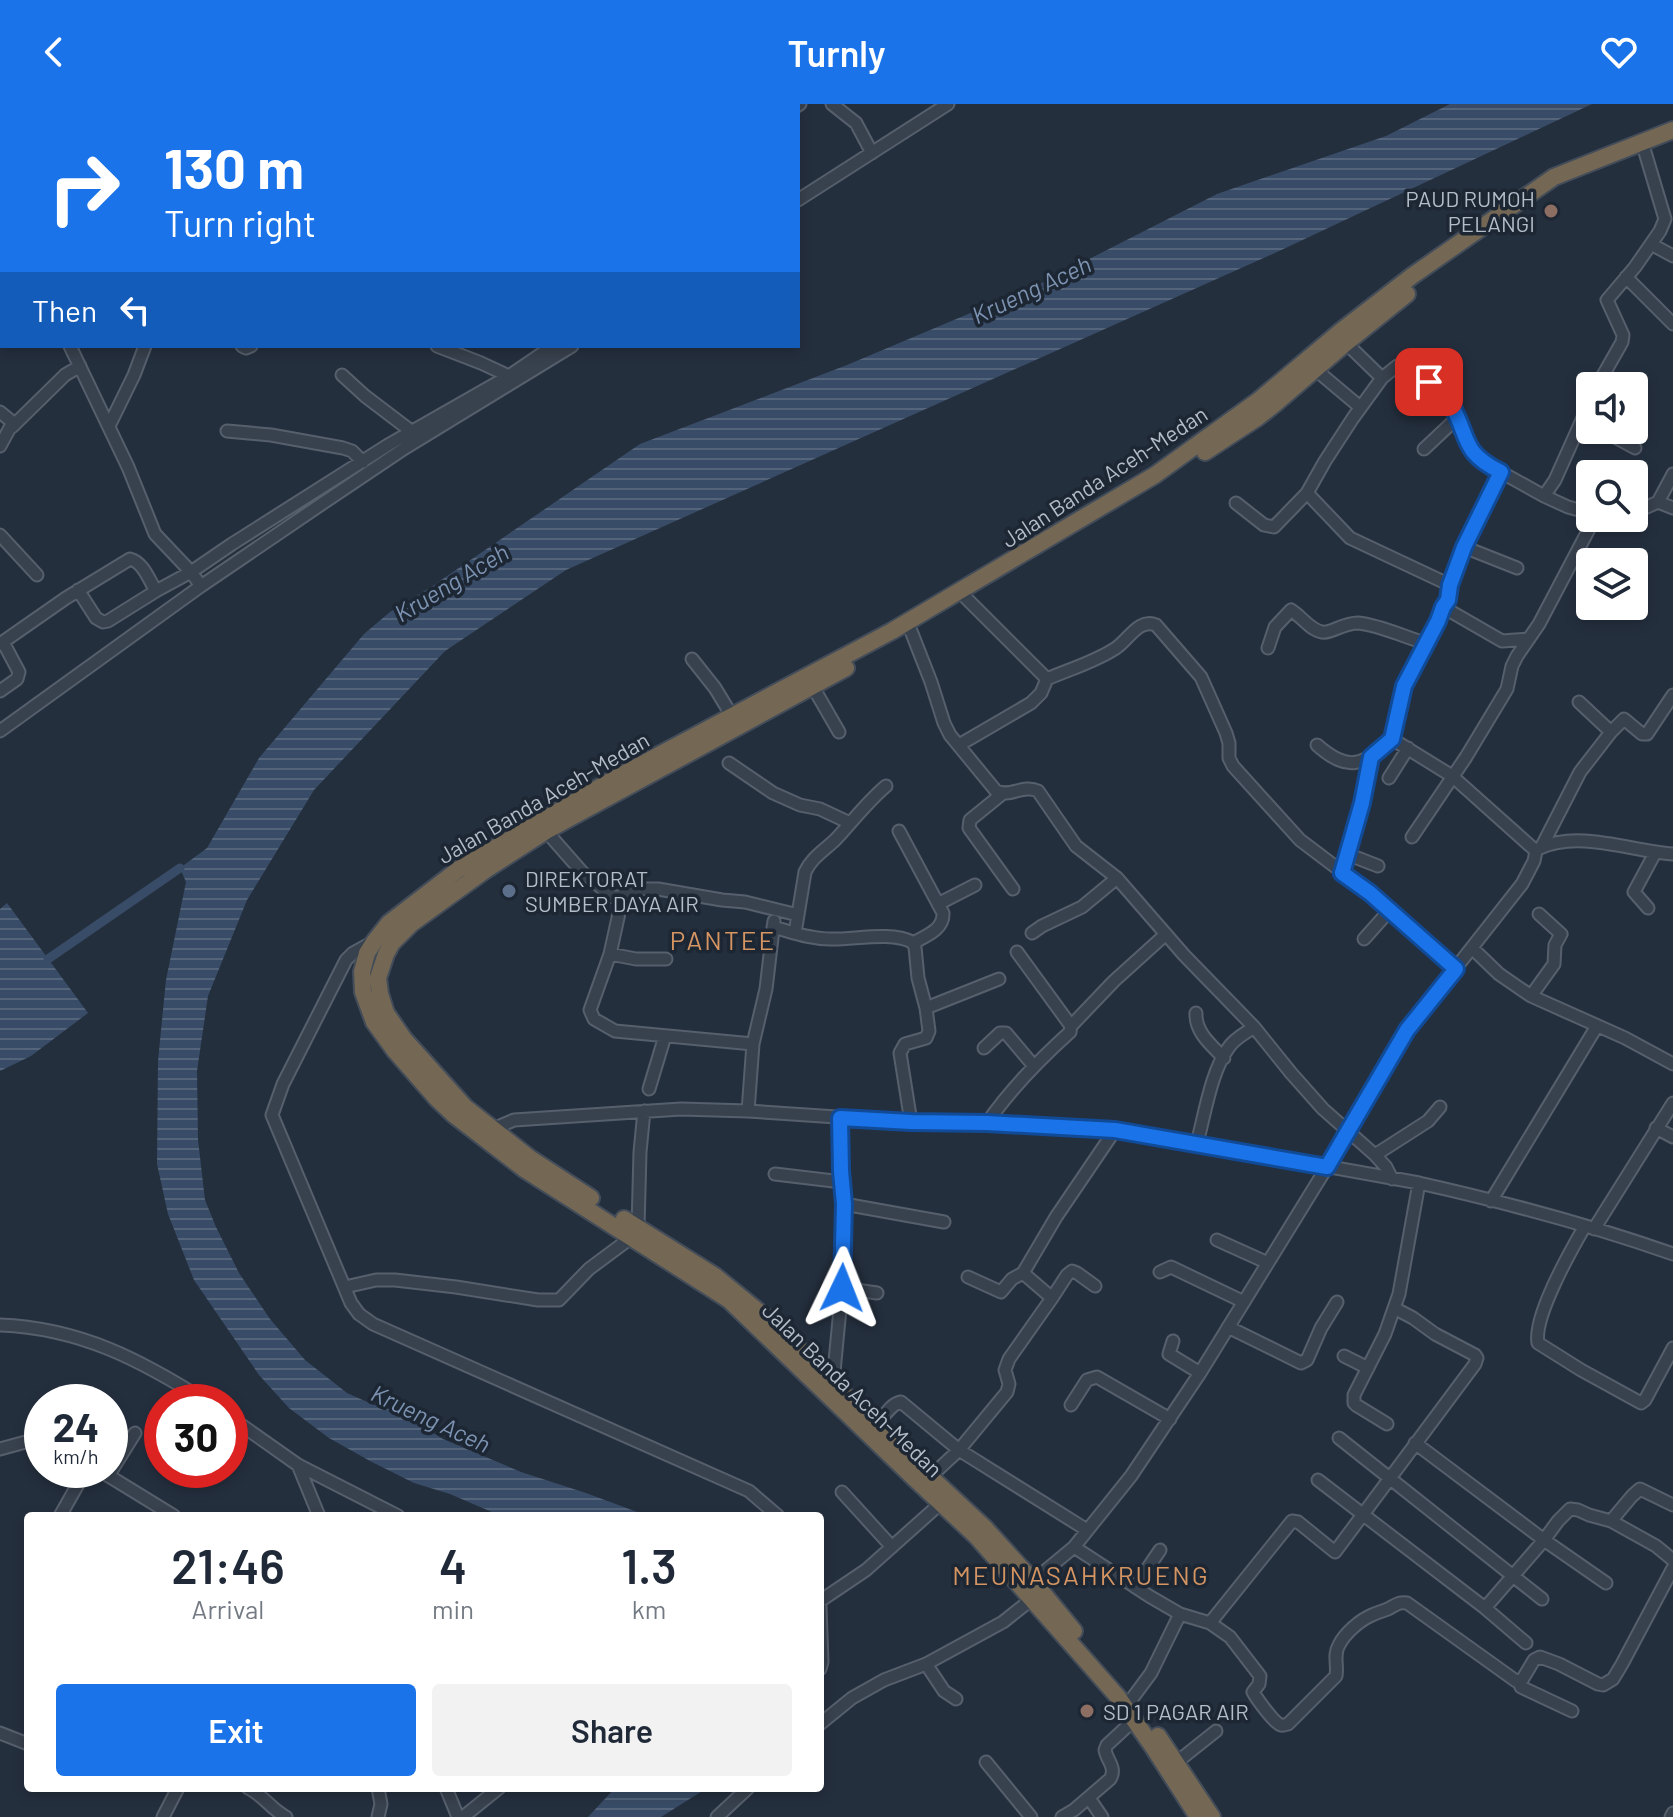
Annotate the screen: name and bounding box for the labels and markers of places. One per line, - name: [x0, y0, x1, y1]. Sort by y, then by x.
- place label: PAUD RUMOH PELANGI: [1405, 185, 1535, 236]
- marker: PAUD RUMOH PELANGI: [1542, 202, 1560, 220]
- pin: [1395, 348, 1463, 416]
- place label: DIREKTORAT SUMBER DAYA AIR: [525, 865, 699, 916]
- marker: DIREKTORAT SUMBER DAYA AIR: [500, 882, 518, 900]
- place label: SD 1 PAGAR AIR: [1103, 1698, 1249, 1724]
- marker: SD 1 PAGAR AIR: [1078, 1702, 1096, 1720]

